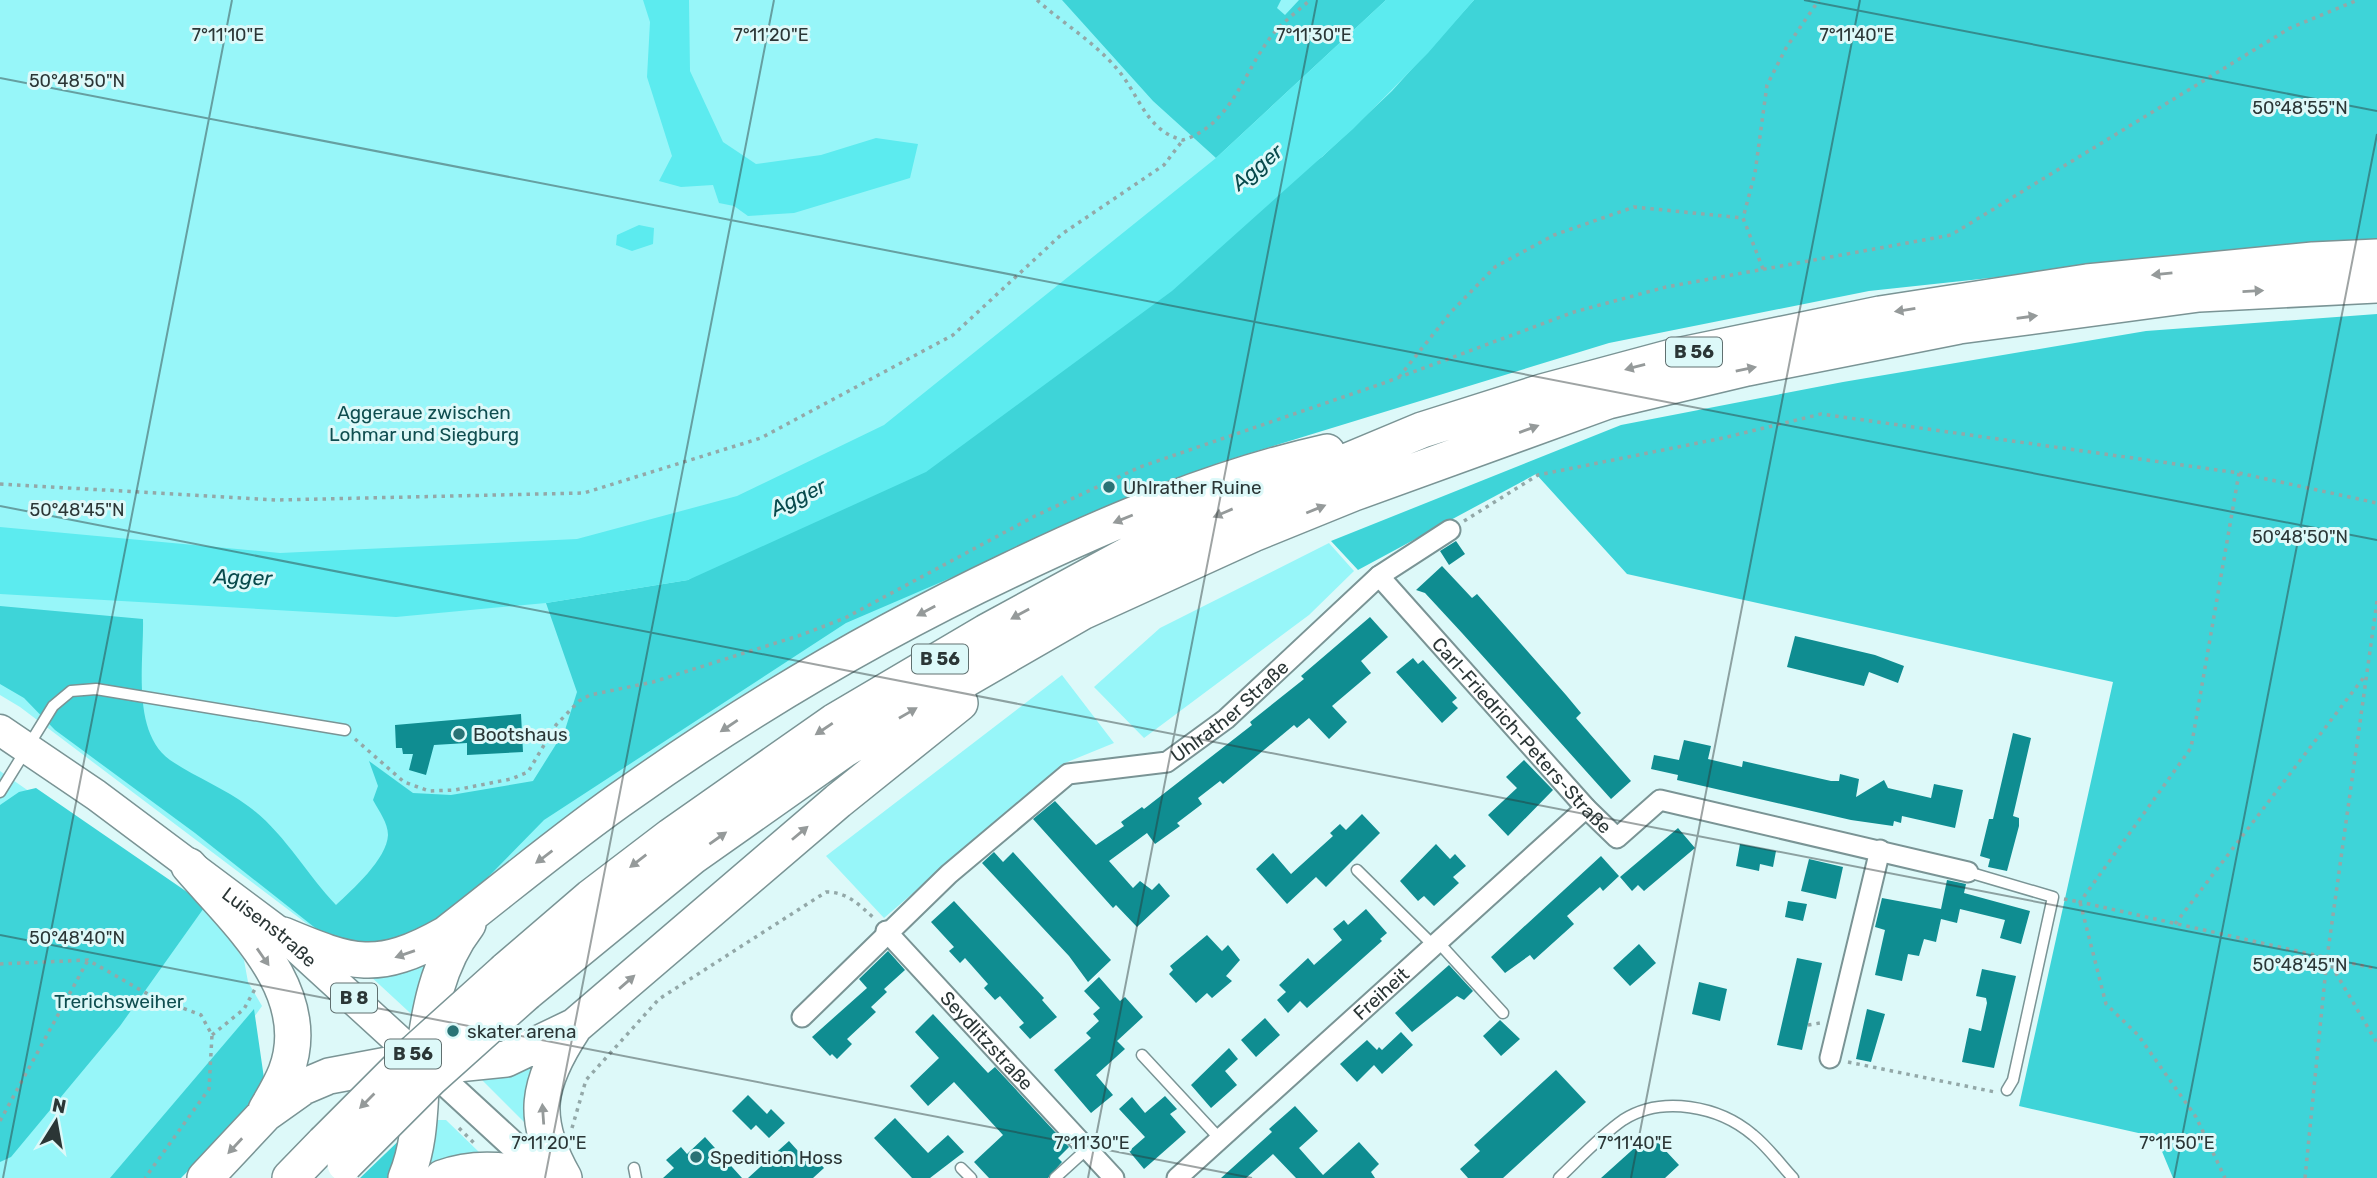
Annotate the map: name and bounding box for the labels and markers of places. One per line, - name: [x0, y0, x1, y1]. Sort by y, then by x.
- place label: Uhlrather Ruine: [1123, 476, 1262, 499]
- marker: Uhlrather Ruine: [1101, 479, 1117, 495]
- place label: Bootshaus: [473, 723, 568, 746]
- marker: Bootshaus: [451, 726, 467, 742]
- place label: skater arena: [467, 1020, 576, 1043]
- marker: skater arena: [445, 1023, 461, 1039]
- place label: Spedition Hoss: [710, 1146, 843, 1169]
- marker: Spedition Hoss: [688, 1149, 704, 1165]

